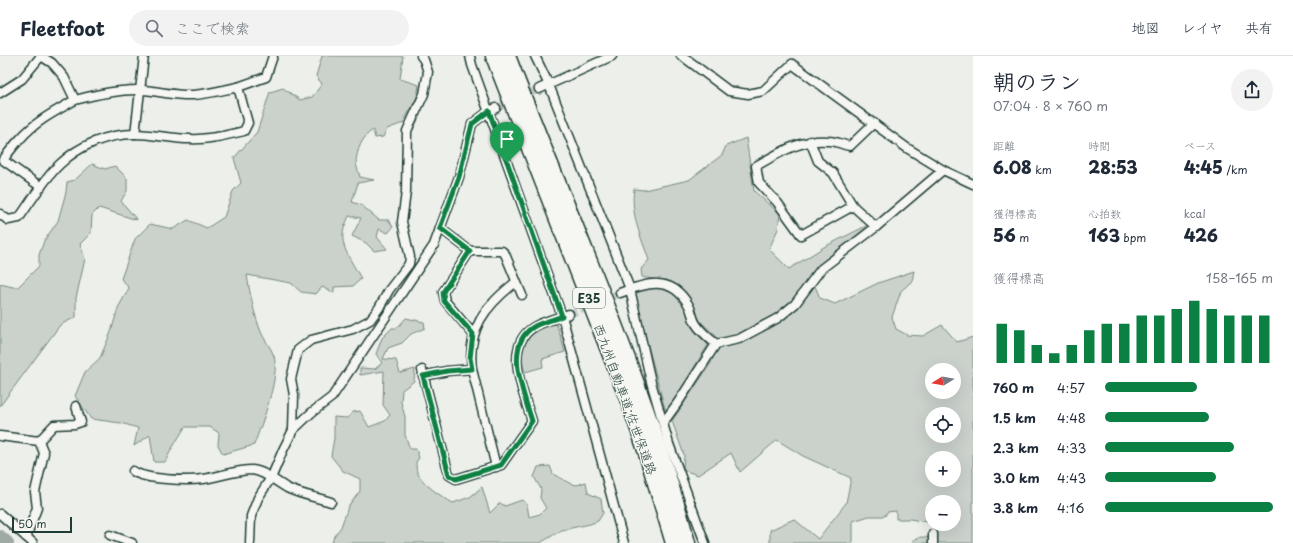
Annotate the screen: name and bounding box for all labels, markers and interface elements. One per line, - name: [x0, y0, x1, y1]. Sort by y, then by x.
- search box: [129, 10, 409, 46]
- text: Fleetfoot: [20, 14, 105, 42]
- text: ここで検索: [175, 16, 250, 39]
- icon: search: [143, 17, 165, 39]
- text: 地図: [1132, 17, 1160, 38]
- text: レイヤ: [1182, 17, 1223, 38]
- text: 共有: [1245, 17, 1273, 38]
- text: 朝のラン: [993, 64, 1081, 97]
- button: share: [1231, 69, 1273, 111]
- text: 07:04 · 8 × 760 m: [993, 96, 1108, 115]
- pin: [490, 122, 524, 163]
- icon: arrive: [496, 128, 518, 150]
- text: 距離: [993, 137, 1015, 154]
- text: 時間: [1088, 137, 1110, 154]
- text: ペース: [1184, 137, 1216, 154]
- text: 6.08: [993, 154, 1032, 180]
- text: 28:53: [1088, 154, 1138, 180]
- text: 4:45: [1184, 154, 1223, 180]
- text: km: [1032, 161, 1052, 178]
- text: /km: [1223, 161, 1248, 178]
- text: 獲得標高: [993, 205, 1037, 222]
- text: 心拍数: [1088, 205, 1121, 222]
- text: kcal: [1184, 205, 1206, 222]
- text: 56: [993, 222, 1016, 248]
- text: 163: [1088, 222, 1120, 248]
- text: 426: [1184, 222, 1218, 248]
- text: m: [1016, 229, 1029, 246]
- text: bpm: [1120, 229, 1146, 246]
- text: 獲得標高: [993, 268, 1045, 287]
- text: 158–165 m: [1206, 268, 1273, 287]
- road number: E35: [573, 288, 605, 308]
- street label: 西九州自動車道;佐世保道路: [590, 321, 662, 477]
- north arrow: [925, 363, 961, 399]
- map controls: [925, 363, 961, 531]
- text: 760 m: [993, 378, 1034, 397]
- text: 4:57: [1057, 378, 1085, 397]
- button: locate: [925, 407, 961, 443]
- text: 1.5 km: [993, 408, 1036, 427]
- text: 4:48: [1057, 408, 1086, 427]
- text: 2.3 km: [993, 438, 1039, 457]
- text: 4:33: [1057, 438, 1086, 457]
- button: +: [925, 451, 961, 487]
- text: 3.0 km: [993, 468, 1040, 487]
- text: 4:43: [1057, 468, 1086, 487]
- button: −: [925, 495, 961, 531]
- text: 3.8 km: [993, 498, 1038, 517]
- text: 4:16: [1057, 498, 1084, 517]
- scale bar: [12, 515, 72, 534]
- text: 50 m: [18, 515, 47, 532]

